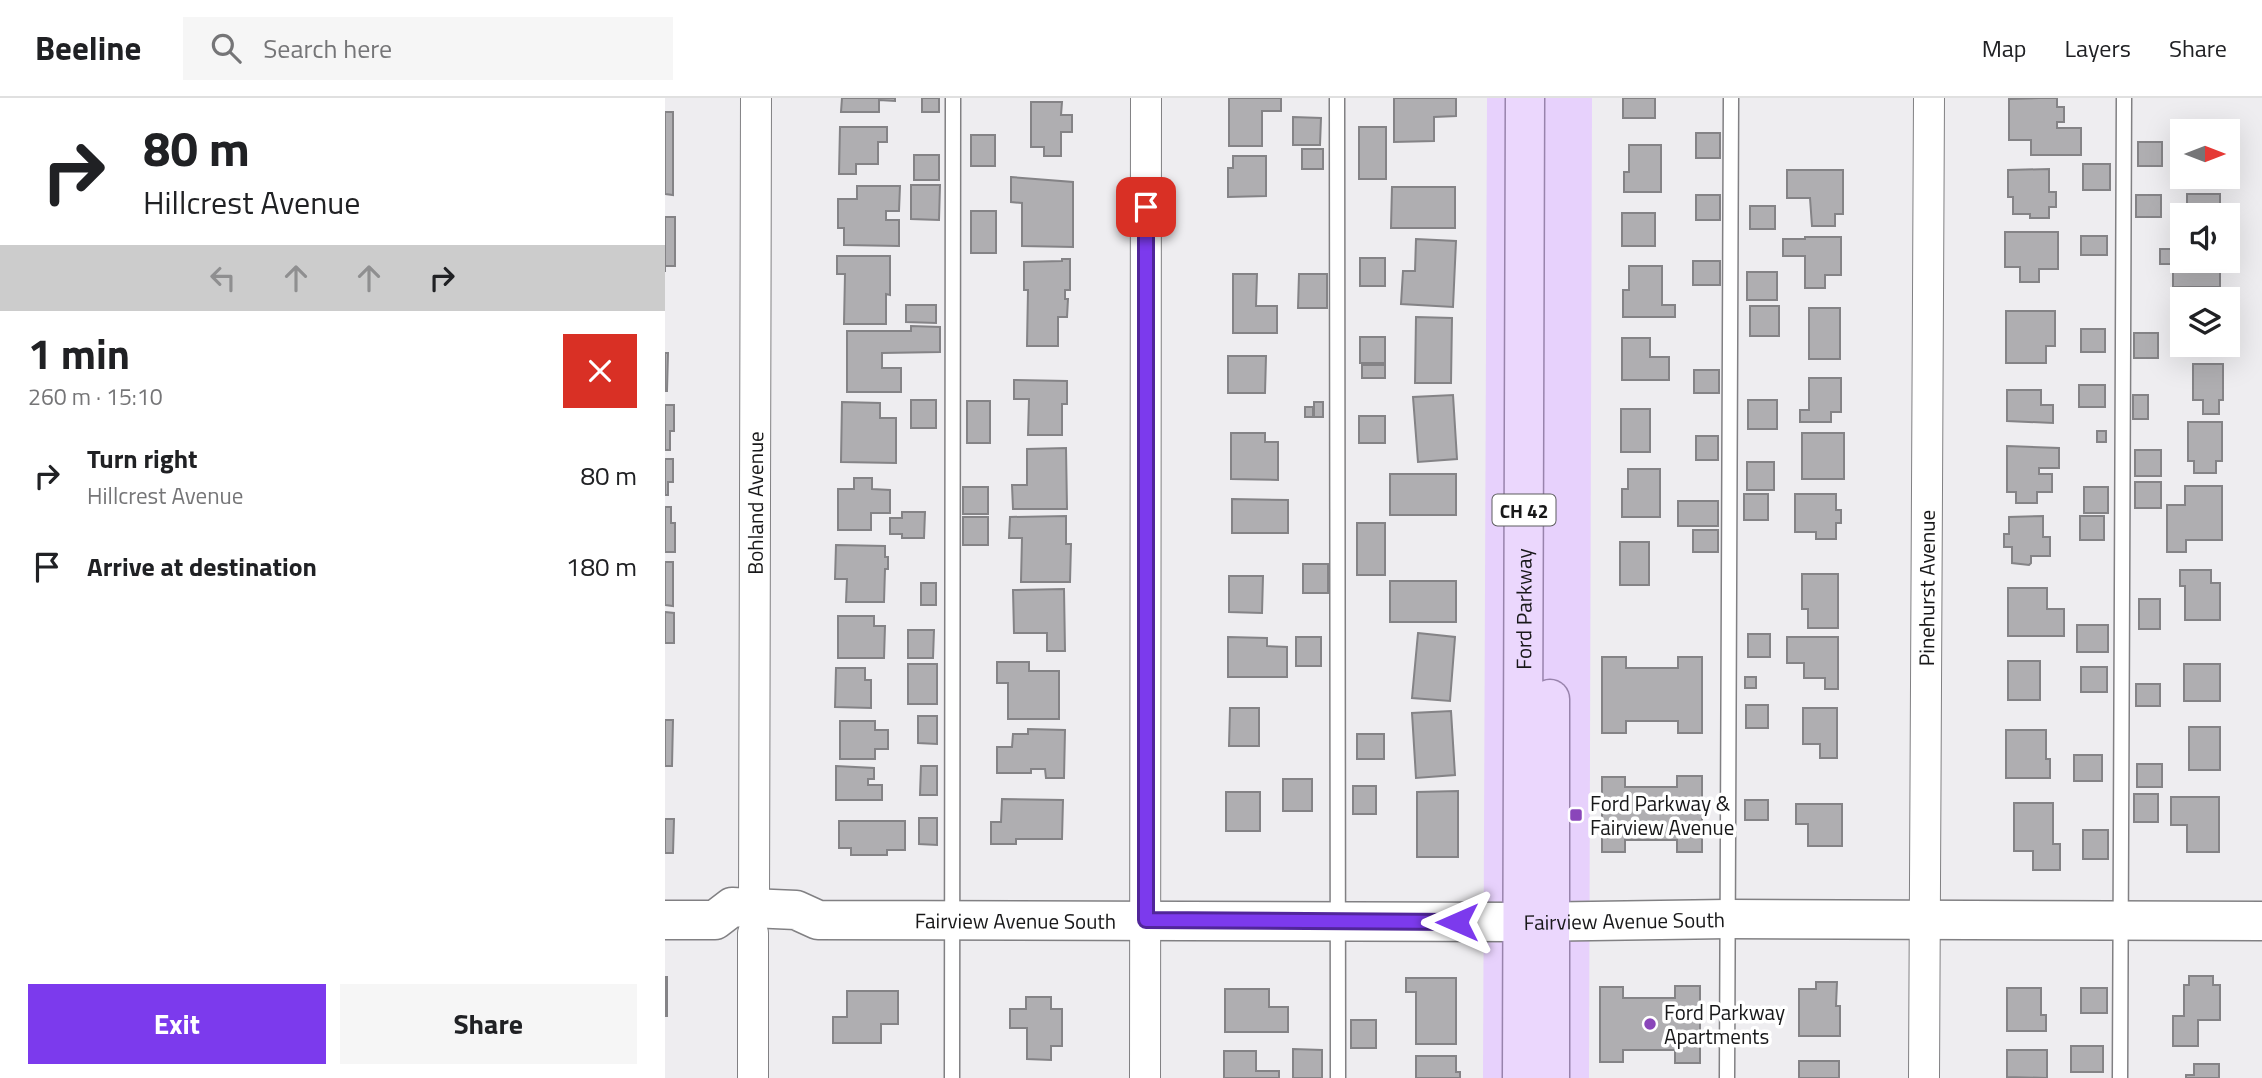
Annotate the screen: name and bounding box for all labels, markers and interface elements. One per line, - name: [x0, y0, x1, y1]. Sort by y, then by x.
- search box: [183, 17, 673, 80]
- text: Beeline: [35, 23, 141, 73]
- icon: search: [207, 29, 245, 67]
- text: Search here: [263, 29, 392, 68]
- text: Map: [1982, 30, 2027, 66]
- text: Layers: [2065, 30, 2131, 66]
- text: Share: [2169, 30, 2227, 66]
- text: 80 m: [143, 110, 250, 185]
- north arrow: [2170, 119, 2240, 189]
- map controls: [2170, 119, 2240, 357]
- icon: right: [28, 126, 119, 217]
- pin: [1116, 177, 1176, 237]
- text: Hillcrest Avenue: [143, 178, 361, 226]
- icon: arrive: [1127, 188, 1165, 226]
- button: sound: [2170, 203, 2240, 273]
- icon: left: [204, 259, 242, 297]
- icon: ahead: [277, 259, 315, 297]
- icon: ahead: [350, 259, 388, 297]
- icon: right: [423, 259, 461, 297]
- button: layers: [2170, 287, 2240, 357]
- text: 1 min: [28, 321, 130, 385]
- button: close: [563, 334, 637, 408]
- text: 260 m · 15:10: [28, 379, 163, 414]
- street label: Bohland Avenue: [739, 431, 771, 575]
- text: Turn right: [87, 439, 198, 478]
- text: 80 m: [580, 456, 637, 495]
- icon: right: [28, 457, 66, 495]
- text: Hillcrest Avenue: [87, 478, 243, 513]
- road number: CH 42: [1493, 494, 1555, 526]
- street label: Pinehurst Avenue: [1910, 510, 1943, 666]
- text: Arrive at destination: [87, 547, 317, 586]
- text: 180 m: [566, 547, 637, 586]
- icon: arrive: [28, 548, 66, 586]
- street label: Ford Parkway: [1507, 548, 1540, 670]
- place label: Ford Parkway & Fairview Avenue: [1590, 787, 1734, 843]
- marker: Ford Parkway & Fairview Avenue: [1568, 807, 1584, 823]
- position arrow: [1420, 885, 1494, 959]
- street label: Fairview Avenue South: [1523, 903, 1725, 938]
- street label: Fairview Avenue South: [915, 904, 1116, 937]
- button: Exit: [28, 984, 326, 1064]
- button: Share: [340, 984, 637, 1064]
- place label: Ford Parkway Apartments: [1664, 996, 1785, 1052]
- marker: Ford Parkway Apartments: [1642, 1016, 1658, 1032]

